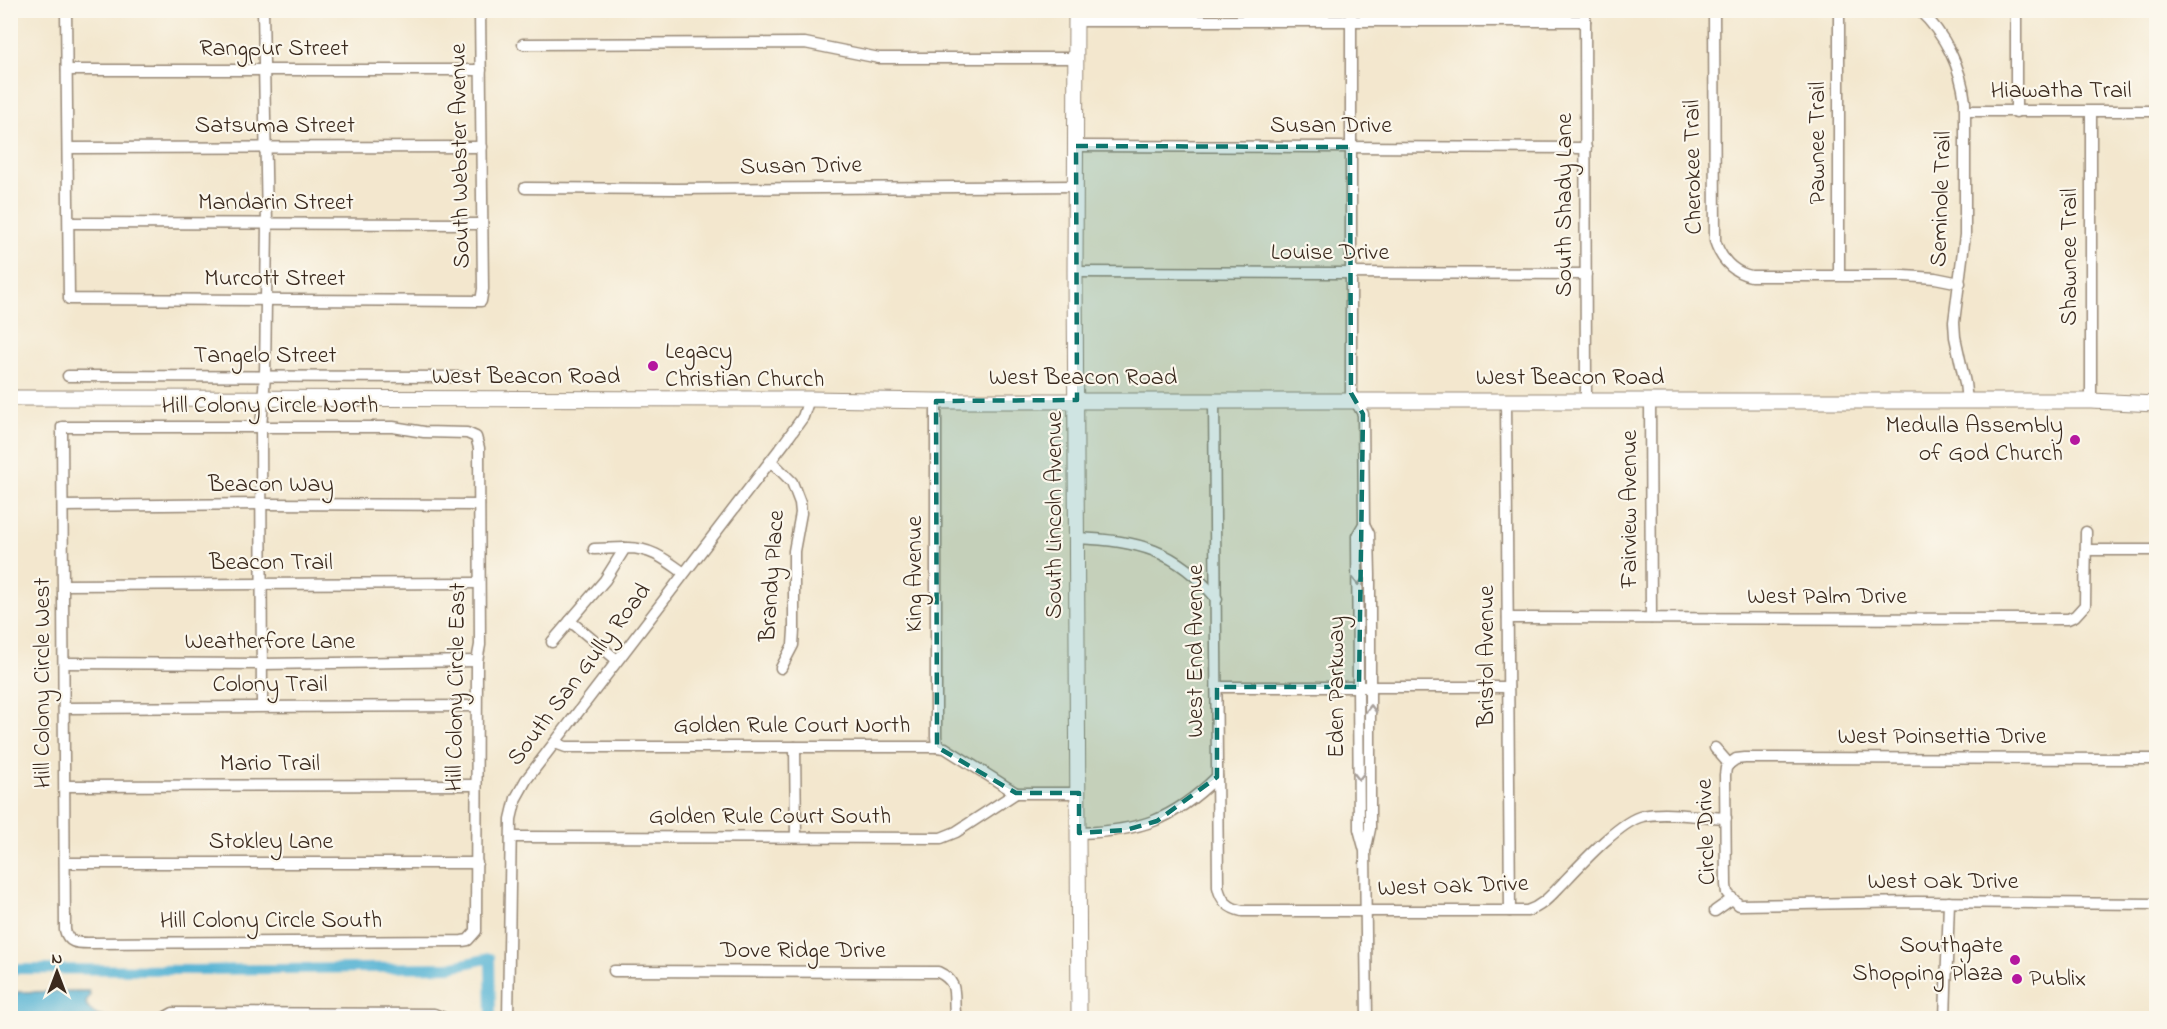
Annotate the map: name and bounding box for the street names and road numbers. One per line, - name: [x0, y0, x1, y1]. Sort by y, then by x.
- street label: Rangpur Street: [199, 32, 349, 67]
- street label: South Webster Avenue: [442, 43, 480, 269]
- street label: Hiawatha Trail: [1991, 74, 2131, 109]
- street label: Pawnee Trail: [1801, 82, 1836, 205]
- street label: Cherokee Trail: [1675, 99, 1713, 235]
- street label: Satsuma Street: [195, 109, 355, 144]
- street label: Susan Drive: [1270, 109, 1392, 144]
- street label: South Shady Lane: [1548, 113, 1584, 297]
- street label: Seminole Trail: [1922, 130, 1962, 268]
- street label: Susan Drive: [740, 148, 863, 186]
- street label: Mandarin Street: [198, 186, 354, 221]
- street label: Shawnee Trail: [2053, 188, 2088, 326]
- street label: Louise Drive: [1271, 236, 1389, 271]
- street label: Murcott Street: [204, 262, 346, 297]
- street label: Tangelo Street: [193, 339, 337, 374]
- street label: West Beacon Road: [432, 360, 621, 395]
- street label: West Beacon Road: [989, 361, 1178, 396]
- street label: West Beacon Road: [1476, 361, 1665, 396]
- street label: Hill Colony Circle North: [162, 389, 378, 425]
- street label: South Lincoln Avenue: [1038, 411, 1073, 619]
- street label: Fairview Avenue: [1613, 430, 1648, 589]
- street label: Beacon Way: [207, 468, 334, 504]
- street label: Brandy Place: [751, 509, 796, 644]
- street label: King Avenue: [898, 516, 933, 632]
- street label: Beacon Trail: [208, 546, 333, 581]
- street label: West End Avenue: [1179, 564, 1214, 738]
- street label: South San Gully Road: [499, 576, 662, 775]
- street label: Hill Colony Circle West: [26, 578, 62, 788]
- street label: West Palm Drive: [1747, 580, 1907, 615]
- street label: Hill Colony Circle East: [438, 582, 477, 792]
- street label: Bristol Avenue: [1470, 585, 1505, 728]
- street label: Eden Parkway: [1320, 616, 1356, 758]
- street label: Weatherfore Lane: [185, 625, 356, 660]
- street label: Colony Trail: [212, 668, 328, 704]
- street label: Golden Rule Court North: [673, 709, 911, 744]
- street label: West Poinsettia Drive: [1837, 720, 2047, 755]
- street label: Mario Trail: [220, 747, 320, 782]
- street label: Circle Drive: [1688, 778, 1726, 886]
- street label: Golden Rule Court South: [649, 800, 891, 835]
- street label: Stokley Lane: [209, 825, 333, 861]
- street label: West Oak Drive: [1868, 865, 2019, 900]
- street label: West Oak Drive: [1377, 867, 1529, 907]
- street label: Hill Colony Circle South: [160, 904, 382, 940]
- street label: Dove Ridge Drive: [719, 934, 886, 969]

